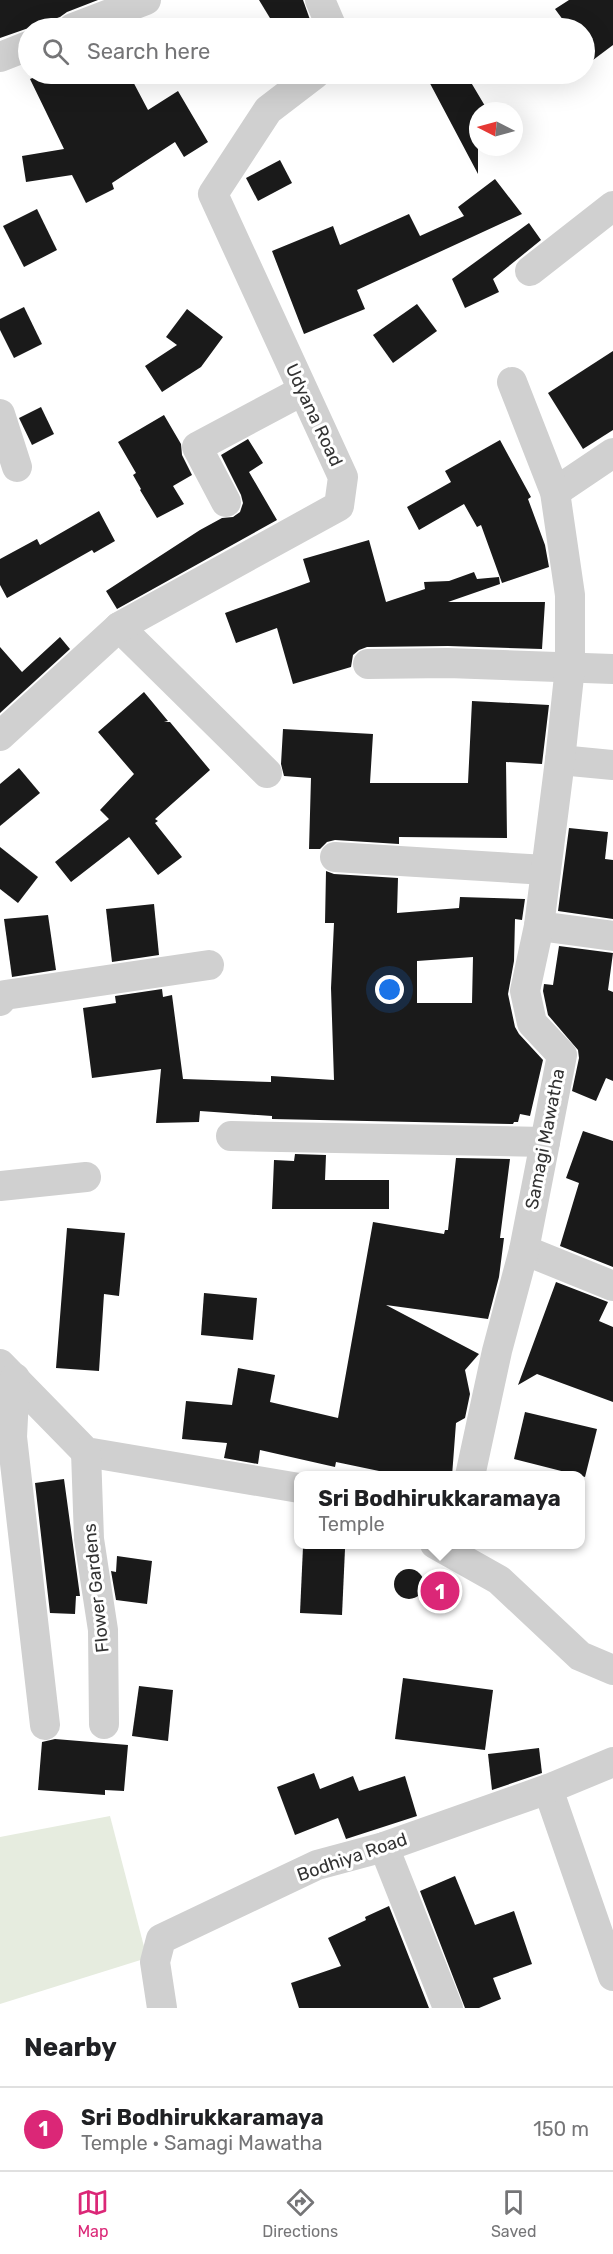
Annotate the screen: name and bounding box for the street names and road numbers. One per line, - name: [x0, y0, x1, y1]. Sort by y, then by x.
- street label: Udyana Road: [281, 360, 347, 470]
- street label: Samagi Mawatha: [521, 1067, 569, 1211]
- street label: Flower Gardens: [78, 1522, 114, 1654]
- street label: Bodhiya Road: [294, 1828, 410, 1886]

